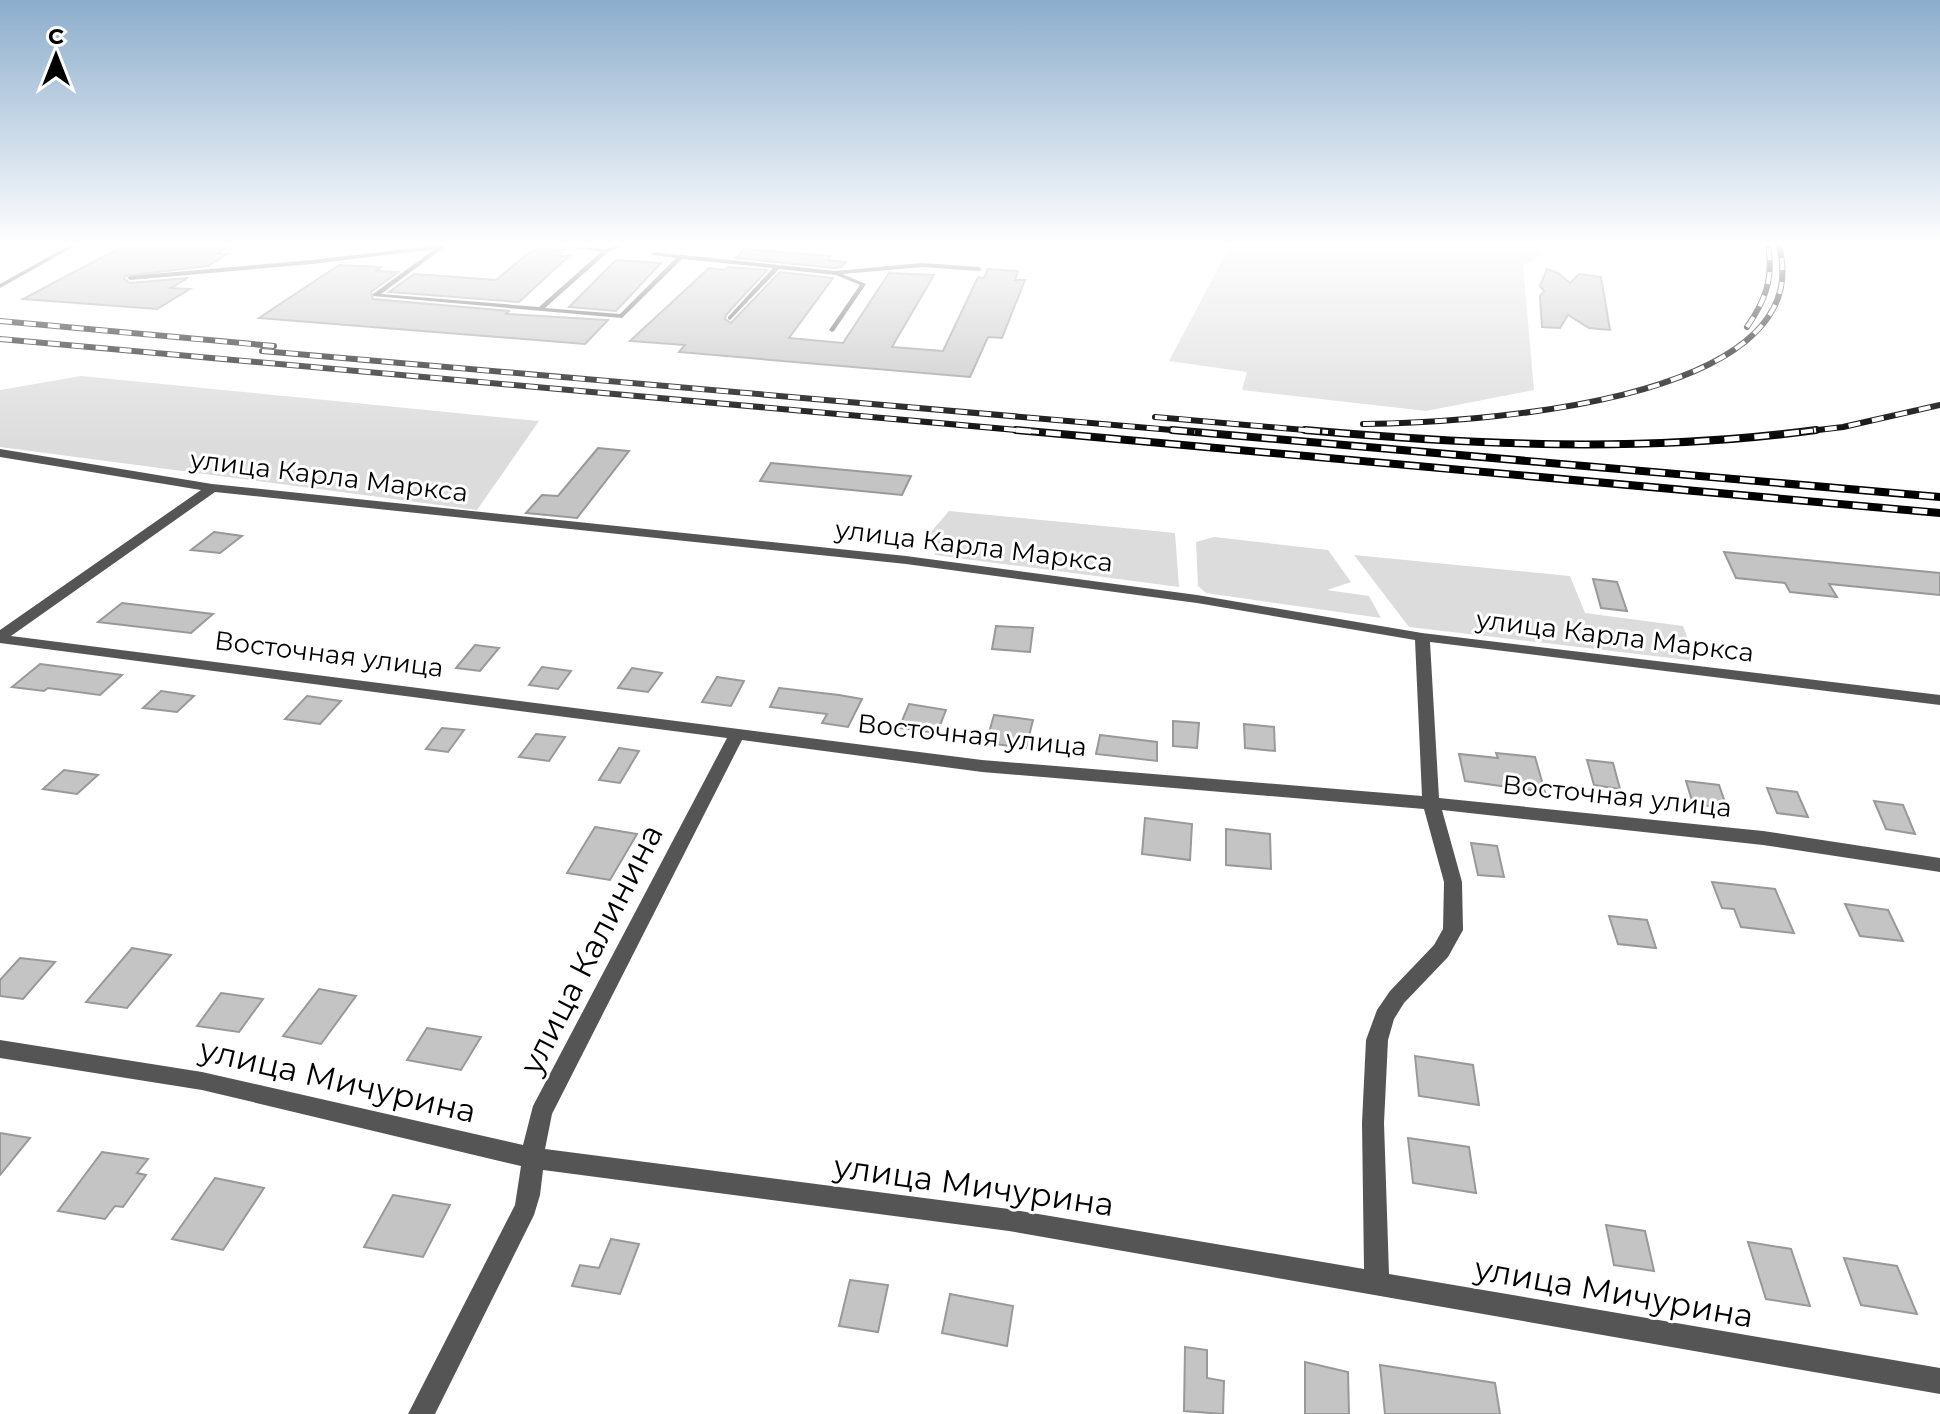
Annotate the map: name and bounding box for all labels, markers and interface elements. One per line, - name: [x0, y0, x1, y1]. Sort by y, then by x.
- north arrow: [16, 16, 96, 96]
- text: С: [48, 23, 64, 50]
- street label: улица Карла Маркса: [187, 443, 470, 509]
- street label: улица Карла Маркса: [832, 513, 1115, 579]
- street label: улица Карла Маркса: [1473, 603, 1756, 669]
- street label: Восточная улица: [213, 624, 445, 684]
- street label: Восточная улица: [856, 707, 1088, 763]
- street label: Восточная улица: [1501, 768, 1733, 824]
- street label: улица Калинина: [511, 818, 671, 1081]
- street label: улица Мичурина: [195, 1029, 480, 1131]
- street label: улица Мичурина: [830, 1146, 1117, 1224]
- street label: улица Мичурина: [1471, 1248, 1756, 1336]

